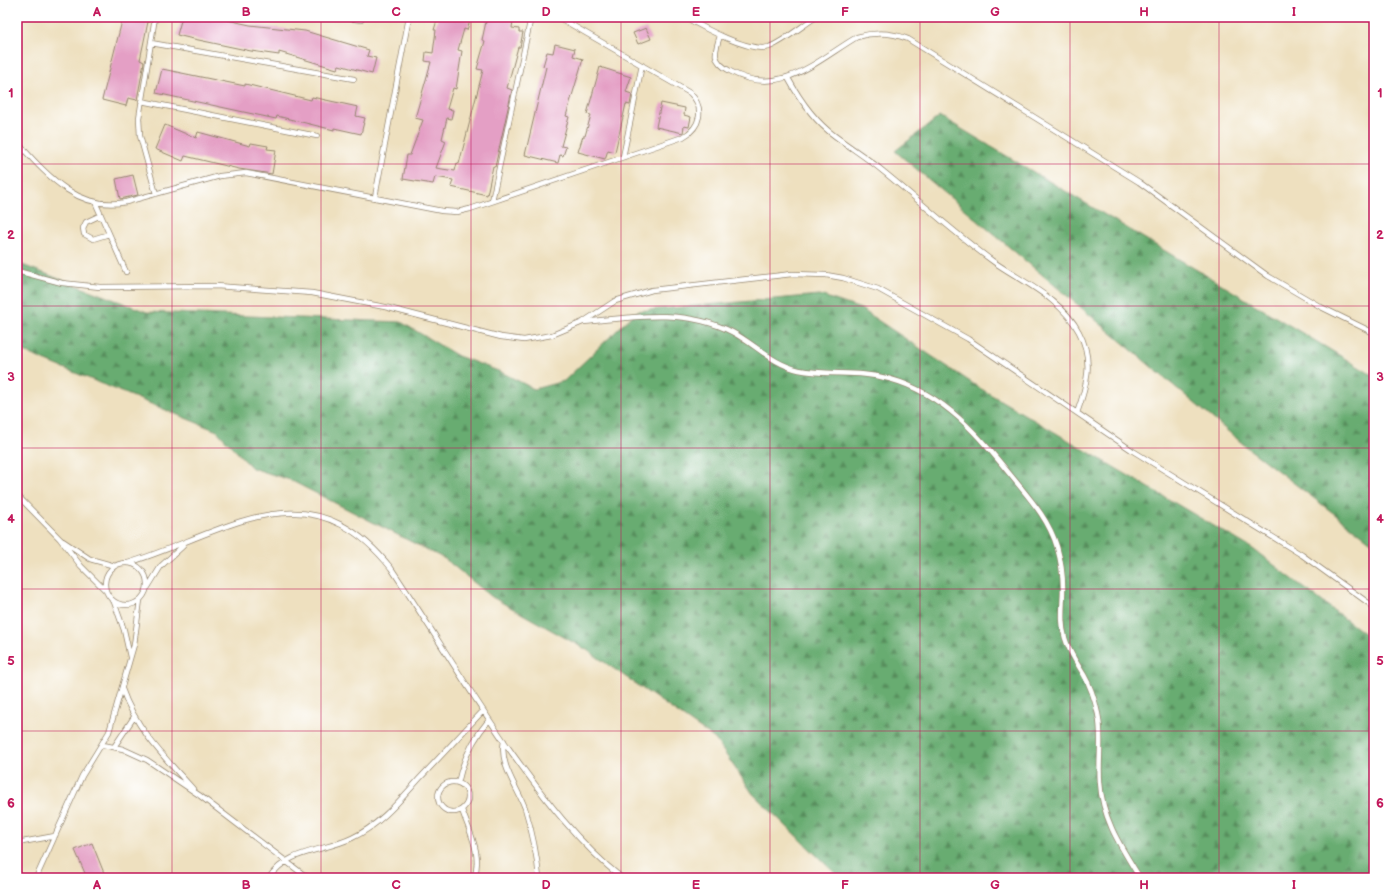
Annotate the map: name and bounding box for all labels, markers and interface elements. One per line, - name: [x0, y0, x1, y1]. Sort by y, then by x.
- text: A: [92, 4, 101, 20]
- text: B: [241, 4, 251, 20]
- text: C: [391, 4, 401, 20]
- text: D: [541, 4, 551, 20]
- text: E: [692, 4, 701, 20]
- text: F: [841, 4, 849, 20]
- text: G: [990, 4, 1000, 20]
- text: H: [1139, 4, 1149, 20]
- text: I: [1292, 4, 1296, 20]
- text: 1: [8, 85, 14, 101]
- text: 1: [1377, 85, 1383, 101]
- text: 2: [7, 227, 15, 243]
- text: 2: [1376, 227, 1384, 243]
- text: 3: [7, 369, 15, 385]
- text: 3: [1376, 369, 1384, 385]
- text: 4: [7, 511, 15, 527]
- text: 4: [1376, 511, 1384, 527]
- text: 5: [7, 653, 15, 669]
- text: 5: [1376, 653, 1384, 669]
- text: 6: [7, 795, 15, 811]
- text: 6: [1376, 795, 1384, 811]
- text: A: [92, 877, 101, 893]
- text: B: [241, 877, 251, 893]
- text: C: [391, 877, 401, 893]
- text: D: [541, 877, 551, 893]
- text: E: [692, 877, 701, 893]
- text: F: [841, 877, 849, 893]
- text: G: [990, 877, 1000, 893]
- text: H: [1139, 877, 1149, 893]
- text: I: [1292, 877, 1296, 893]

